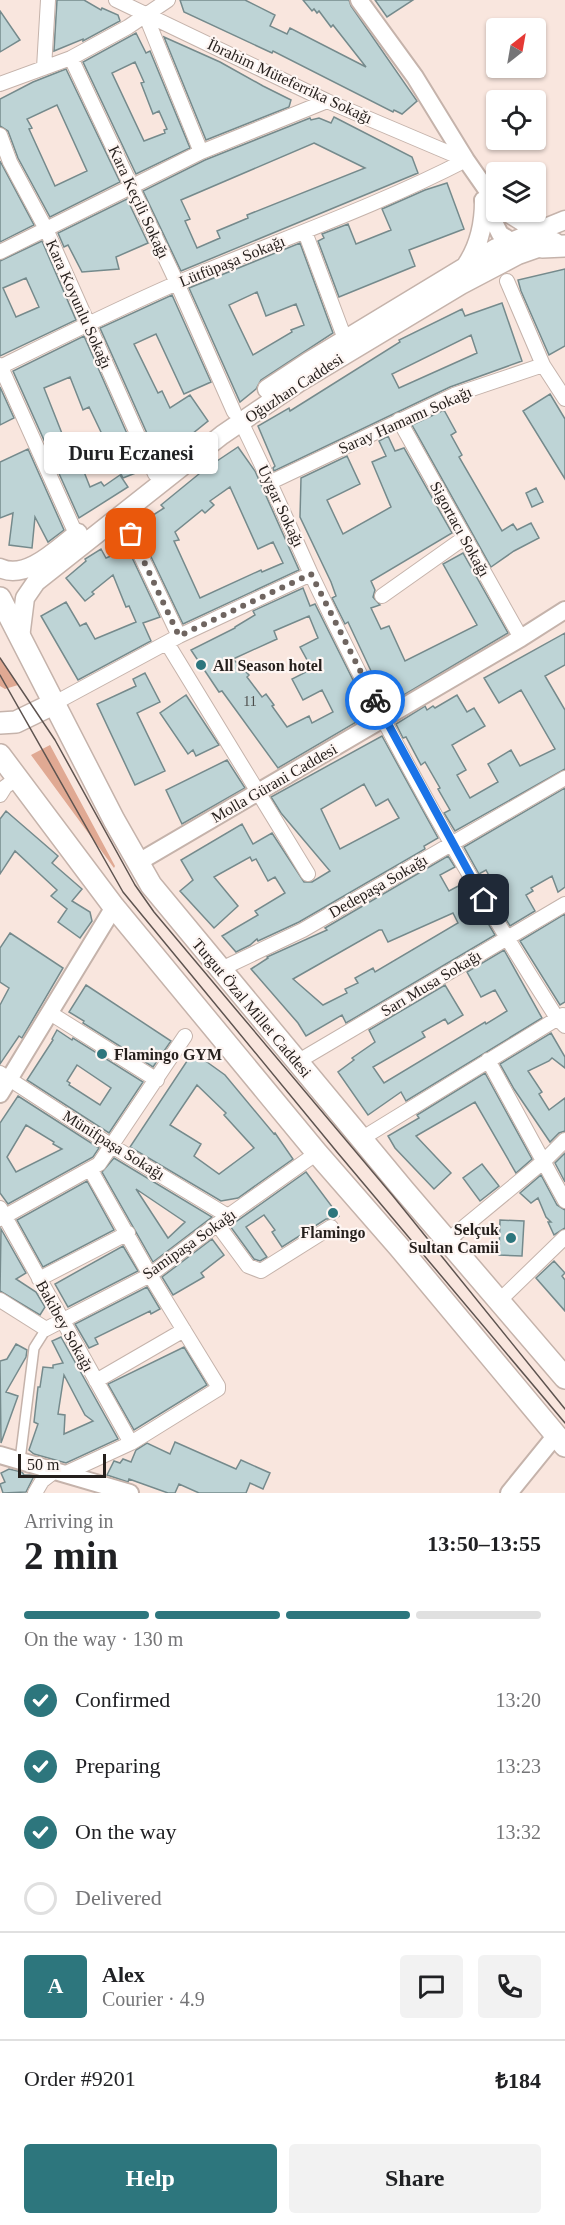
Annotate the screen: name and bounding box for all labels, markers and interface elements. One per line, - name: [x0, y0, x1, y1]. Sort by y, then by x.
- north arrow: [486, 18, 546, 78]
- map controls: [486, 18, 546, 222]
- street label: İbrahim Müteferrika Sokağı: [205, 35, 375, 128]
- button: locate: [486, 90, 546, 150]
- street label: Kara Keçili Sokağı: [104, 143, 173, 262]
- button: layers: [486, 162, 546, 222]
- street label: Lütfüpaşa Sokağı: [177, 232, 288, 291]
- street label: Kara Koyunlu Sokağı: [42, 237, 115, 372]
- street label: Oğuzhan Caddesi: [242, 350, 347, 427]
- street label: Saray Hamamı Sokağı: [336, 383, 475, 458]
- callout: Duru Eczanesi: [44, 432, 218, 474]
- text: Duru Eczanesi: [69, 442, 194, 464]
- street label: Uygar Sokağı: [254, 462, 308, 551]
- street label: Sigortacı Sokağı: [426, 478, 493, 581]
- pin: [105, 508, 156, 559]
- icon: bag: [114, 517, 147, 550]
- place label: All Season hotel: [213, 657, 323, 674]
- marker: All Season hotel: [194, 658, 208, 672]
- courier: [345, 670, 405, 730]
- icon: bike: [359, 684, 392, 717]
- house number: 11: [243, 694, 257, 709]
- street label: Molla Gürani Caddesi: [208, 740, 340, 826]
- street label: Dedepaşa Sokağı: [326, 851, 431, 922]
- pin: [458, 874, 509, 925]
- icon: home: [467, 883, 500, 916]
- street label: Turgut Özal Millet Caddesi: [188, 935, 315, 1082]
- street label: Sarı Musa Sokağı: [378, 946, 485, 1020]
- place label: Flamingo GYM: [114, 1046, 222, 1064]
- marker: Flamingo GYM: [95, 1047, 109, 1061]
- street label: Münifpaşa Sokağı: [59, 1107, 169, 1184]
- street label: Samipaşa Sokağı: [139, 1205, 240, 1283]
- marker: Flamingo: [326, 1206, 340, 1220]
- place label: Selçuk Sultan Camii: [409, 1221, 500, 1256]
- place label: Flamingo: [301, 1224, 365, 1242]
- marker: Selçuk Sultan Camii: [504, 1231, 518, 1245]
- street label: Bakibey Sokağı: [32, 1277, 97, 1376]
- scale bar: [18, 1451, 106, 1478]
- text: 50 m: [27, 1456, 59, 1473]
- text: Arriving in: [24, 1510, 113, 1532]
- text: 13:50–13:55: [427, 1531, 541, 1556]
- text: 2 min: [24, 1534, 118, 1577]
- text: On the way · 130 m: [24, 1628, 183, 1650]
- icon: check: [24, 1684, 57, 1717]
- text: Confirmed: [75, 1687, 170, 1712]
- text: 13:20: [495, 1689, 541, 1711]
- icon: check: [24, 1750, 57, 1783]
- text: Preparing: [75, 1753, 161, 1778]
- text: 13:23: [495, 1755, 541, 1777]
- icon: check: [24, 1816, 57, 1849]
- text: On the way: [75, 1819, 176, 1844]
- text: 13:32: [495, 1821, 541, 1843]
- text: Delivered: [75, 1885, 162, 1910]
- button: chat: [400, 1955, 463, 2018]
- button: phone: [478, 1955, 541, 2018]
- text: Alex: [102, 1962, 145, 1987]
- text: A: [48, 1973, 63, 1998]
- text: Courier · 4.9: [102, 1988, 205, 2010]
- text: Order #9201: [24, 2066, 136, 2091]
- text: ₺184: [495, 2068, 541, 2093]
- button: Help: [24, 2144, 277, 2213]
- button: Share: [289, 2144, 541, 2213]

